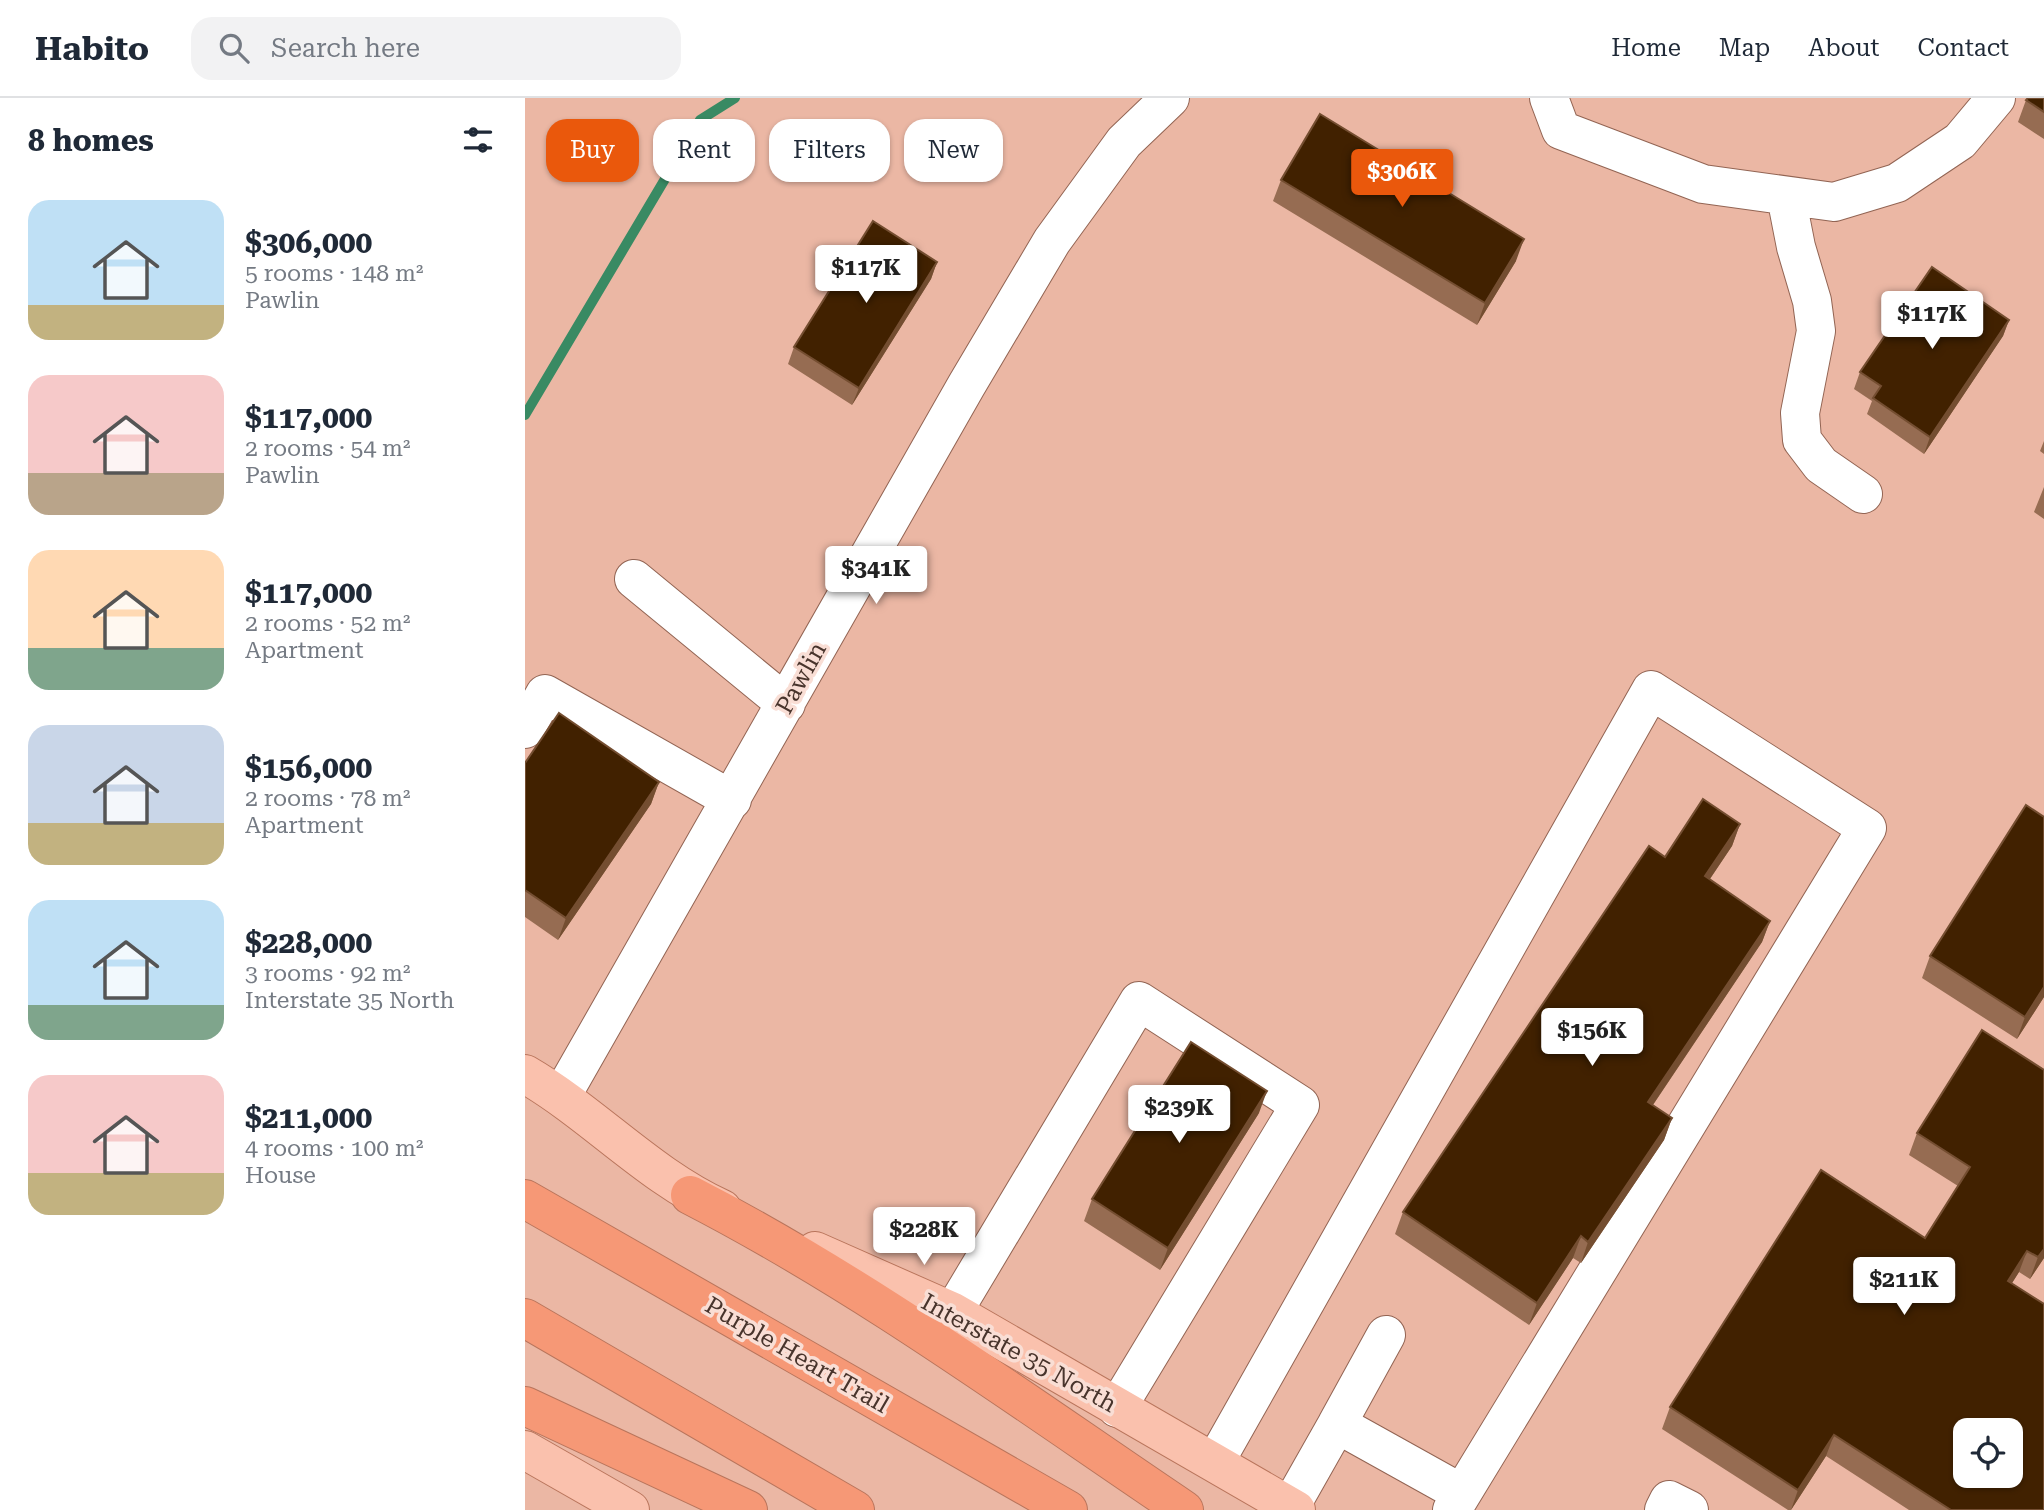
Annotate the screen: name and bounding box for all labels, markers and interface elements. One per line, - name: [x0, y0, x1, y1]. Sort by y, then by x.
- search box: [191, 17, 681, 80]
- text: Habito: [35, 29, 149, 68]
- icon: search: [215, 29, 253, 67]
- text: Search here: [271, 33, 420, 63]
- text: Home: [1611, 34, 1681, 62]
- text: Map: [1719, 34, 1770, 62]
- text: About: [1808, 34, 1879, 62]
- text: Contact: [1917, 34, 2009, 62]
- chip: Buy: [546, 119, 639, 182]
- chip: Rent: [653, 119, 755, 182]
- chip: Filters: [769, 119, 890, 182]
- chip: New: [904, 119, 1003, 182]
- icon: filters: [459, 121, 497, 159]
- text: 8 homes: [28, 123, 154, 158]
- pin: $306K: [1353, 150, 1451, 209]
- text: $306K: [1367, 158, 1437, 185]
- text: $306,000: [245, 225, 372, 260]
- icon: home: [84, 228, 168, 312]
- pin: $117K: [817, 246, 915, 305]
- text: $117K: [831, 254, 901, 281]
- text: 5 rooms · 148 m²: [245, 260, 423, 287]
- text: Pawlin: [245, 287, 319, 314]
- pin: $117K: [1883, 292, 1981, 351]
- text: $117K: [1897, 300, 1967, 327]
- text: $117,000: [245, 400, 372, 435]
- icon: home: [84, 403, 168, 487]
- text: 2 rooms · 54 m²: [245, 435, 411, 462]
- text: Pawlin: [245, 462, 319, 489]
- pin: $341K: [827, 546, 925, 606]
- text: $341K: [841, 555, 911, 582]
- text: $117,000: [245, 575, 372, 610]
- icon: home: [84, 578, 168, 662]
- text: 2 rooms · 52 m²: [245, 610, 411, 637]
- text: Apartment: [245, 637, 364, 664]
- street label: Pawlin: [770, 637, 832, 719]
- text: $156,000: [245, 750, 372, 785]
- icon: home: [84, 753, 168, 837]
- text: 2 rooms · 78 m²: [245, 785, 411, 812]
- text: Apartment: [245, 812, 364, 839]
- text: $228,000: [245, 925, 372, 960]
- icon: home: [84, 928, 168, 1012]
- text: 3 rooms · 92 m²: [245, 960, 411, 987]
- text: Interstate 35 North: [245, 987, 454, 1014]
- pin: $156K: [1543, 1009, 1641, 1068]
- text: $156K: [1557, 1017, 1627, 1044]
- pin: $239K: [1130, 1086, 1228, 1145]
- text: $239K: [1144, 1094, 1214, 1121]
- text: $211,000: [245, 1100, 372, 1135]
- icon: home: [84, 1103, 168, 1187]
- text: 4 rooms · 100 m²: [245, 1135, 423, 1162]
- text: House: [245, 1162, 316, 1189]
- pin: $228K: [875, 1208, 973, 1267]
- text: $228K: [889, 1216, 959, 1243]
- pin: $211K: [1855, 1258, 1953, 1317]
- text: $211K: [1869, 1266, 1939, 1293]
- street label: Interstate 35 North: [917, 1288, 1121, 1418]
- street label: Purple Heart Trail: [700, 1291, 894, 1419]
- map controls: [1953, 1418, 2023, 1488]
- button: locate: [1953, 1418, 2023, 1488]

